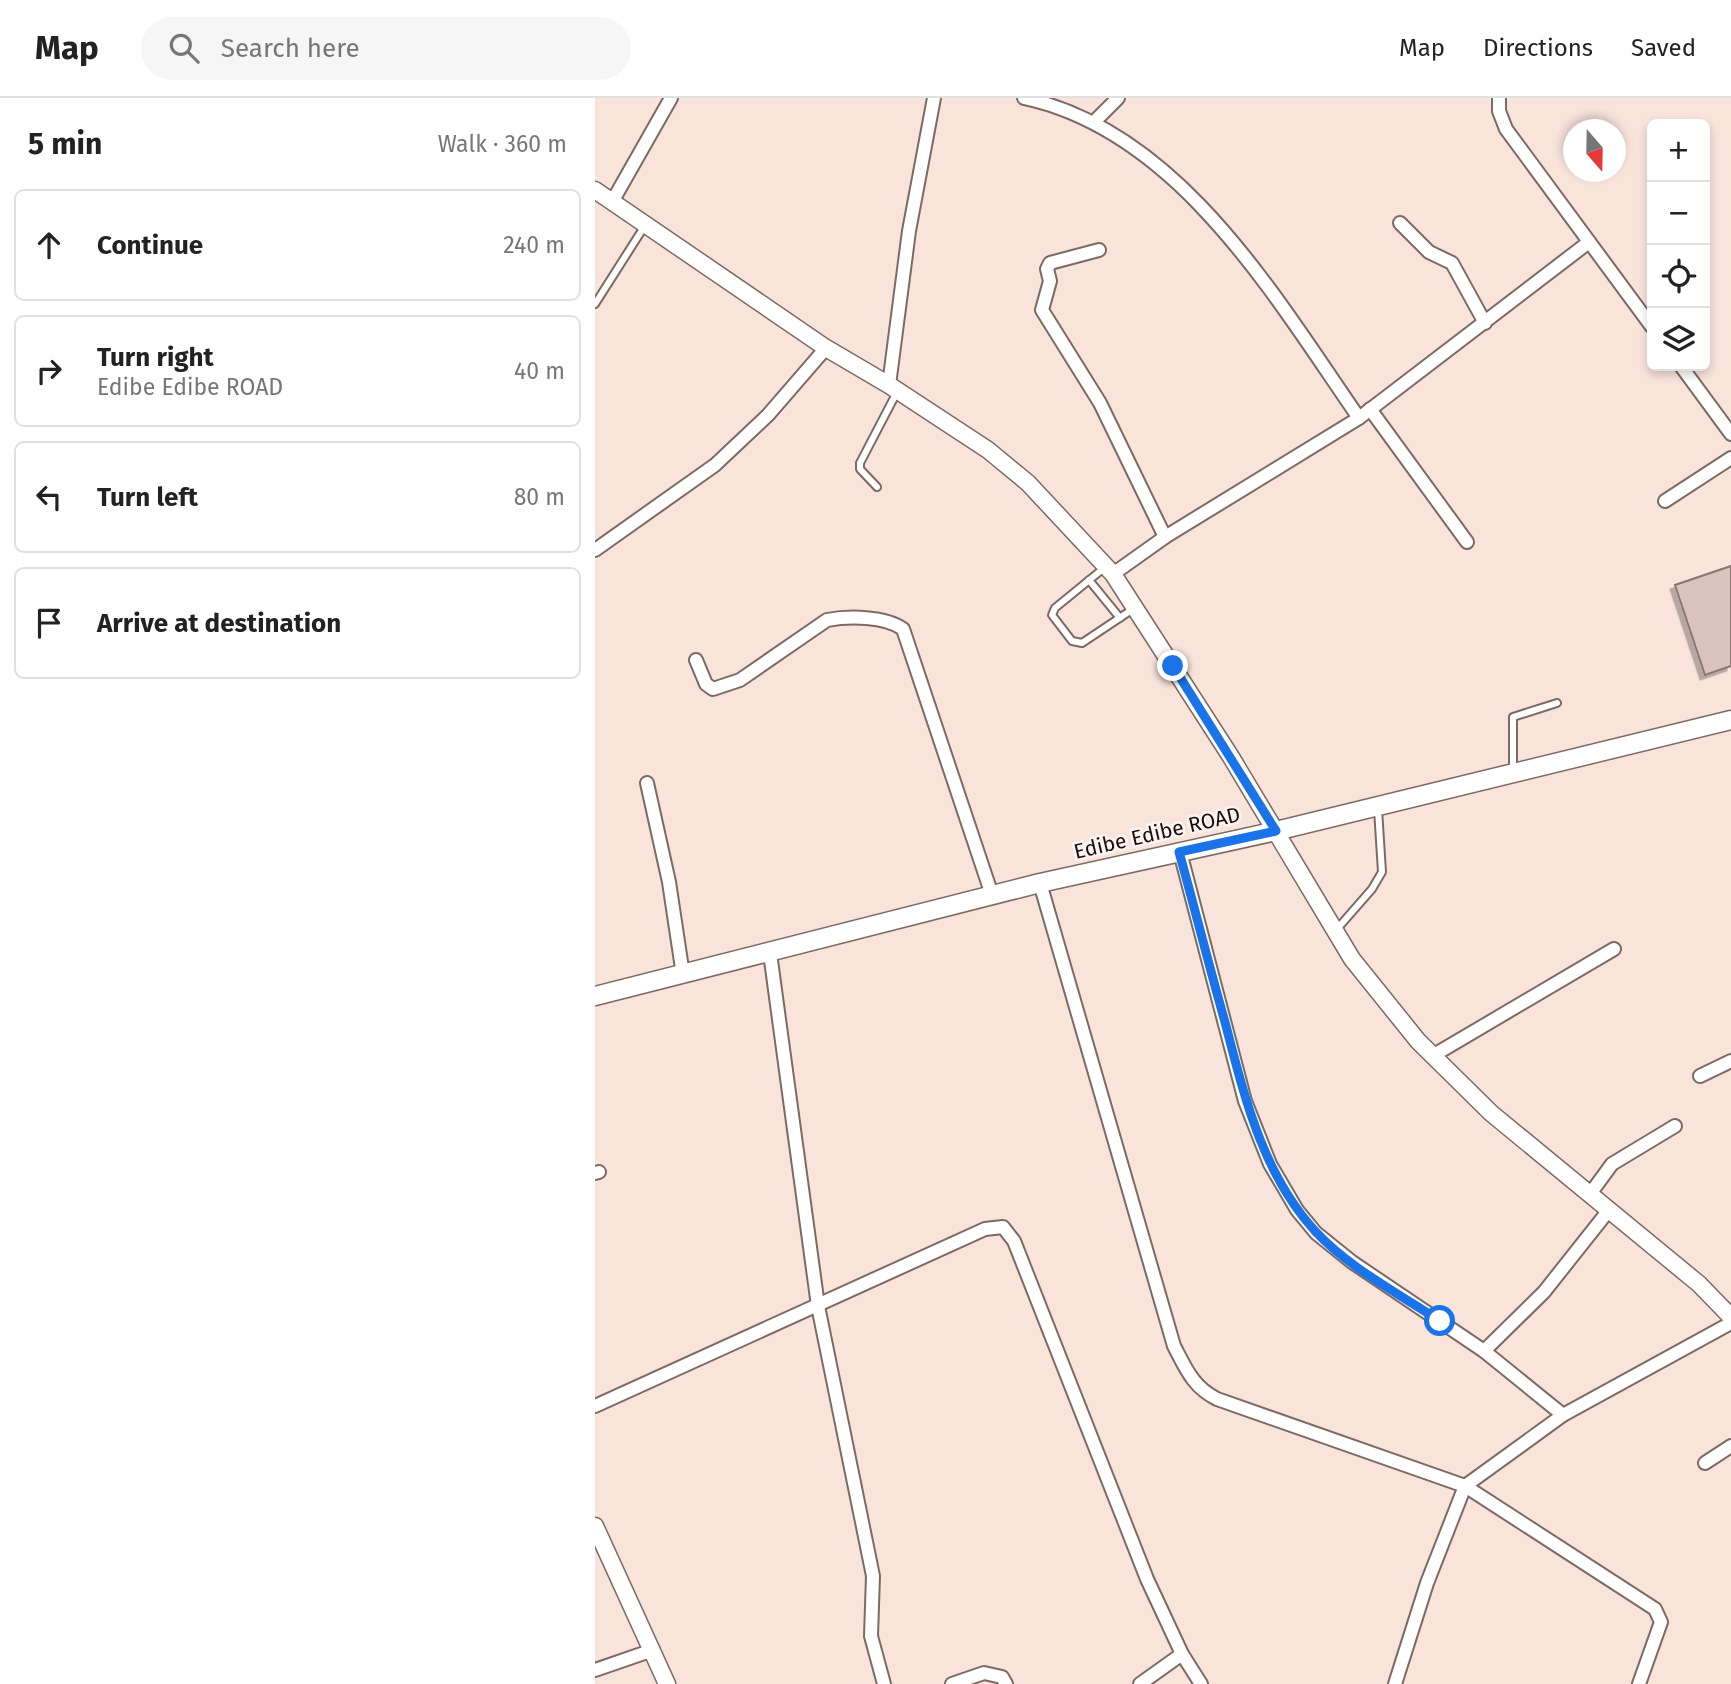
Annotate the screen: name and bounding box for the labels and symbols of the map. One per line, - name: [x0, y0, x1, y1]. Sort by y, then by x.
- north arrow: [1563, 119, 1626, 182]
- route end: [1157, 650, 1188, 681]
- street label: Edibe Edibe ROAD: [1071, 801, 1243, 865]
- route start: [1424, 1305, 1455, 1336]

